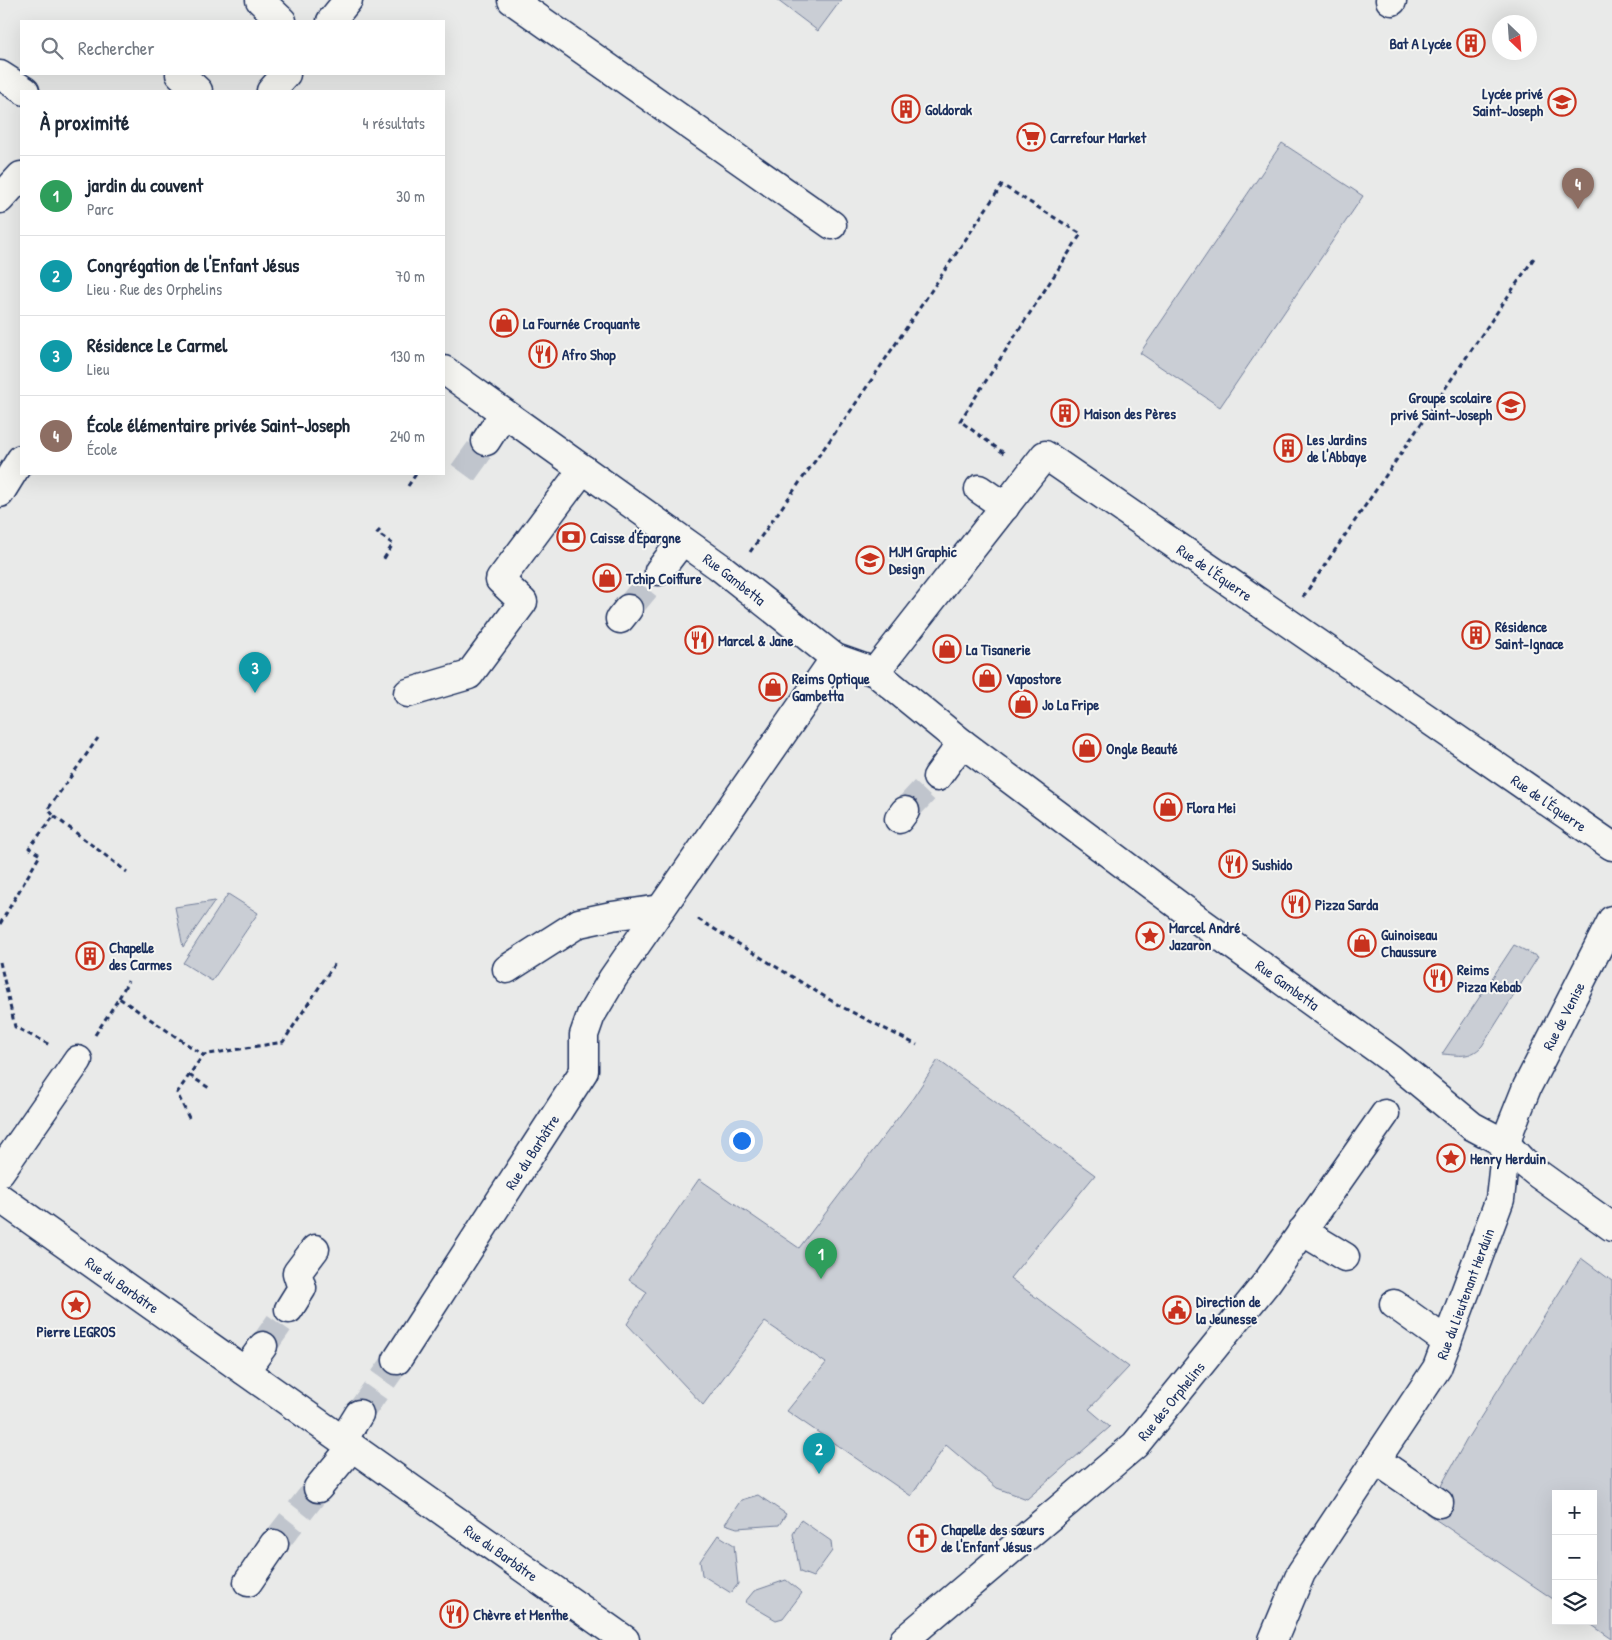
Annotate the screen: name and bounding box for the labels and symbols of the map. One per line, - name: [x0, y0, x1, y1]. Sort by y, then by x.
- north arrow: [1492, 15, 1537, 60]
- building icon: Bat A Lycée: [1456, 28, 1486, 58]
- place label: Bat A Lycée: [1389, 33, 1452, 55]
- place label: Lycée privé Saint-Joseph: [1473, 83, 1544, 122]
- school or university icon: Lycée privé Saint-Joseph: [1547, 87, 1577, 117]
- building icon: Goldorak: [891, 94, 921, 124]
- place label: Goldorak: [925, 99, 973, 120]
- supermarket icon: Carrefour Market: [1016, 122, 1046, 152]
- place label: Carrefour Market: [1050, 127, 1147, 148]
- pin: 4: [1562, 168, 1594, 209]
- shop icon: La Fournée Croquante: [489, 308, 519, 338]
- place label: La Fournée Croquante: [523, 313, 640, 335]
- restaurant icon: Afro Shop: [528, 339, 558, 369]
- place label: Afro Shop: [562, 344, 616, 366]
- place label: Groupe scolaire privé Saint-Joseph: [1391, 387, 1493, 426]
- school or university icon: Groupe scolaire privé Saint-Joseph: [1496, 391, 1526, 421]
- building icon: Maison des Pères: [1050, 398, 1080, 428]
- place label: Maison des Pères: [1084, 403, 1176, 424]
- place label: Les Jardins de l'Abbaye: [1307, 429, 1367, 468]
- building icon: Les Jardins de l'Abbaye: [1273, 433, 1303, 463]
- bank icon: Caisse d'Épargne: [556, 522, 586, 552]
- place label: Caisse d'Épargne: [590, 527, 681, 549]
- street label: Rue de l'Équerre: [1173, 539, 1257, 606]
- place label: MJM Graphic Design: [889, 541, 958, 580]
- school or university icon: MJM Graphic Design: [855, 545, 885, 575]
- street label: Rue Gambetta: [699, 548, 770, 610]
- shop icon: Tchip Coiffure: [592, 563, 622, 593]
- place label: Tchip Coiffure: [625, 568, 702, 590]
- place label: Résidence Saint-Ignace: [1495, 616, 1564, 655]
- building icon: Résidence Saint-Ignace: [1461, 620, 1491, 650]
- restaurant icon: Marcel & Jane: [684, 625, 714, 655]
- place label: Marcel & Jane: [718, 630, 793, 651]
- shop icon: La Tisanerie: [932, 634, 962, 664]
- place label: La Tisanerie: [966, 639, 1031, 660]
- pin: 3: [239, 652, 271, 693]
- shop icon: Vapostore: [972, 663, 1002, 693]
- place label: Reims Optique Gambetta: [792, 668, 870, 706]
- place label: Vapostore: [1006, 668, 1062, 690]
- shop icon: Reims Optique Gambetta: [758, 672, 788, 702]
- shop icon: Jo La Fripe: [1008, 689, 1038, 719]
- place label: Jo La Fripe: [1042, 694, 1099, 716]
- shop icon: Ongle Beauté: [1072, 733, 1102, 763]
- place label: Ongle Beauté: [1106, 738, 1178, 760]
- street label: Rue de l'Équerre: [1507, 769, 1591, 836]
- shop icon: Flora Mei: [1153, 792, 1183, 822]
- place label: Flora Mei: [1186, 797, 1236, 818]
- restaurant icon: Sushido: [1218, 849, 1248, 879]
- place label: Sushido: [1252, 854, 1292, 875]
- restaurant icon: Pizza Sarda: [1281, 889, 1311, 919]
- place label: Pizza Sarda: [1315, 894, 1378, 915]
- place label: Marcel André Jazaron: [1169, 917, 1241, 955]
- place icon: Marcel André Jazaron: [1135, 921, 1165, 951]
- place label: Guinoiseau Chaussure: [1381, 924, 1438, 962]
- shop icon: Guinoiseau Chaussure: [1347, 928, 1377, 958]
- place label: Chapelle des Carmes: [109, 937, 172, 975]
- building icon: Chapelle des Carmes: [75, 941, 105, 971]
- street label: Rue Gambetta: [1252, 954, 1324, 1015]
- place label: Reims Pizza Kebab: [1457, 959, 1522, 997]
- restaurant icon: Reims Pizza Kebab: [1423, 963, 1453, 993]
- street label: Rue de Venise: [1537, 978, 1589, 1054]
- street label: Rue du Barbâtre: [500, 1110, 564, 1194]
- your location: [729, 1128, 755, 1154]
- place icon: Henry Herduin: [1436, 1143, 1466, 1173]
- place label: Henry Herduin: [1470, 1148, 1546, 1170]
- street label: Rue du Lieutenant Herduin: [1431, 1225, 1499, 1362]
- pin: 1: [805, 1238, 837, 1279]
- street label: Rue du Barbâtre: [81, 1251, 164, 1318]
- place icon: Pierre LEGROS: [61, 1290, 91, 1320]
- place label: Direction de la Jeunesse: [1196, 1291, 1261, 1329]
- public building icon: Direction de la Jeunesse: [1162, 1295, 1192, 1325]
- place label: Pierre LEGROS: [37, 1321, 116, 1342]
- street label: Rue des Orphelins: [1132, 1357, 1209, 1445]
- pin: 2: [803, 1433, 835, 1474]
- street label: Rue du Barbâtre: [460, 1519, 542, 1586]
- place label: Chapelle des sœurs de l'Enfant Jésus: [941, 1519, 1045, 1557]
- church icon: Chapelle des sœurs de l'Enfant Jésus: [907, 1523, 937, 1553]
- restaurant icon: Chèvre et Menthe: [439, 1599, 469, 1629]
- place label: Chèvre et Menthe: [473, 1604, 568, 1625]

